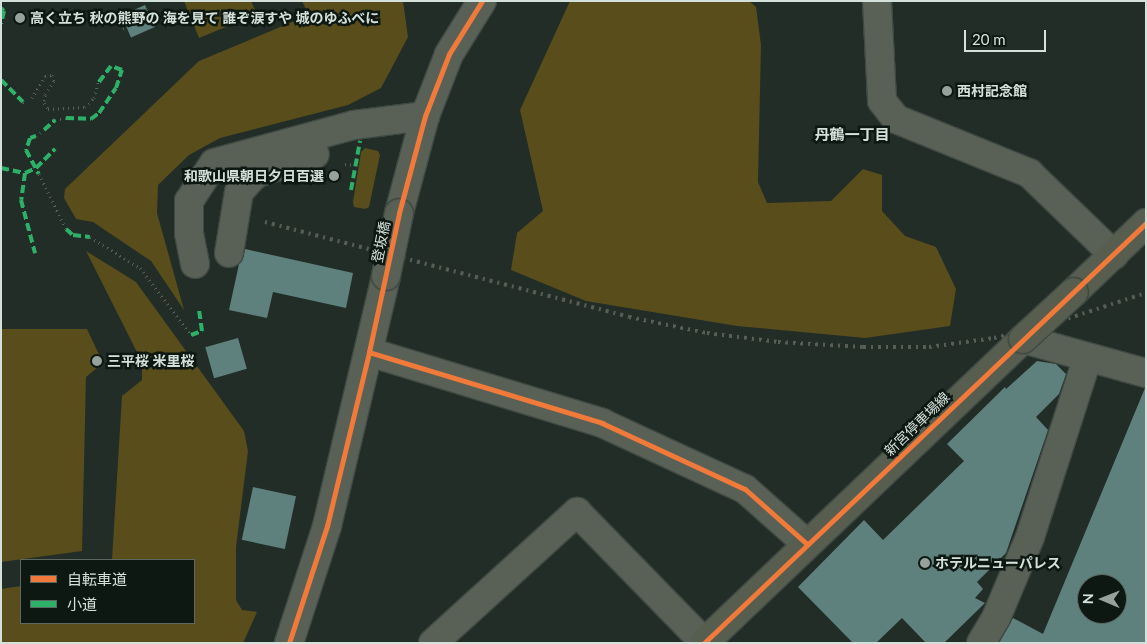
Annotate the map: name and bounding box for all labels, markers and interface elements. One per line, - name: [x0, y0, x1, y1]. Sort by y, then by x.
- place label: 高く立ち 秋の熊野の 海を見て 誰ぞ涙すや 城のゆふべに: [30, 10, 380, 26]
- marker: 高く立ち 秋の熊野の 海を見て 誰ぞ涙すや 城のゆふべに: [14, 12, 26, 24]
- scale bar: [967, 20, 1050, 52]
- text: 20 m: [972, 30, 1006, 48]
- place label: 西村記念館: [957, 83, 1027, 99]
- marker: 西村記念館: [941, 85, 953, 97]
- district label: 丹鶴一丁目: [815, 126, 889, 144]
- place label: 和歌山県朝日夕日百選: [184, 168, 324, 184]
- marker: 和歌山県朝日夕日百選: [328, 170, 340, 182]
- street label: 登坂橋: [369, 220, 393, 264]
- place label: 三平桜 米里桜: [107, 353, 194, 369]
- marker: 三平桜 米里桜: [91, 355, 103, 367]
- street label: 新宮停車場線: [881, 389, 953, 459]
- place label: ホテルニューパレス: [935, 555, 1061, 571]
- marker: ホテルニューパレス: [919, 557, 931, 569]
- legend: [20, 559, 195, 624]
- text: 自転車道: [67, 570, 127, 588]
- north arrow: [1077, 574, 1127, 624]
- text: N: [1079, 593, 1096, 604]
- text: 小道: [67, 595, 97, 613]

